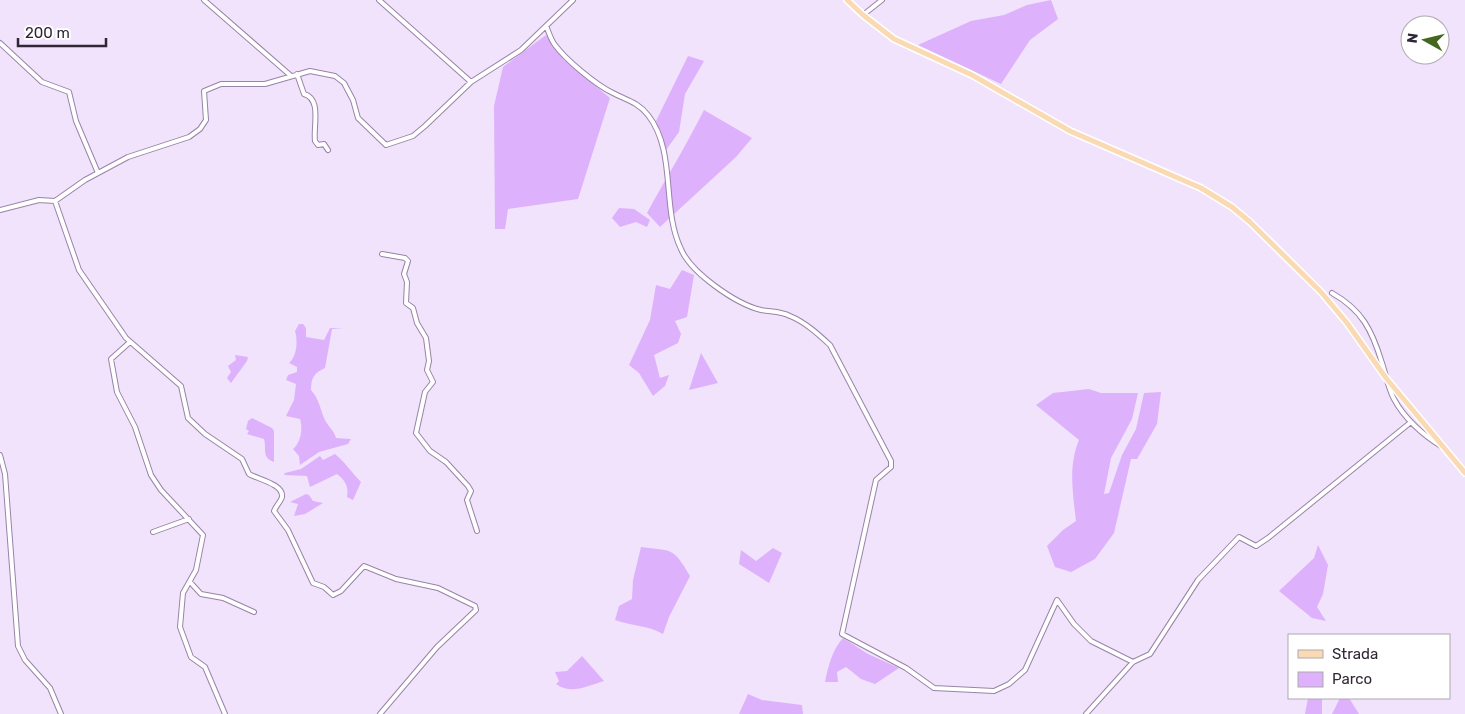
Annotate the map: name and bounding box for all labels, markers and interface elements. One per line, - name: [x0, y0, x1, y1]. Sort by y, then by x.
- scale bar: [18, 15, 105, 47]
- north arrow: [1400, 15, 1450, 65]
- text: 200 m: [25, 24, 70, 42]
- text: N: [1404, 32, 1422, 44]
- legend: [1288, 634, 1450, 699]
- text: Strada: [1332, 645, 1378, 663]
- text: Parco: [1332, 670, 1372, 688]

